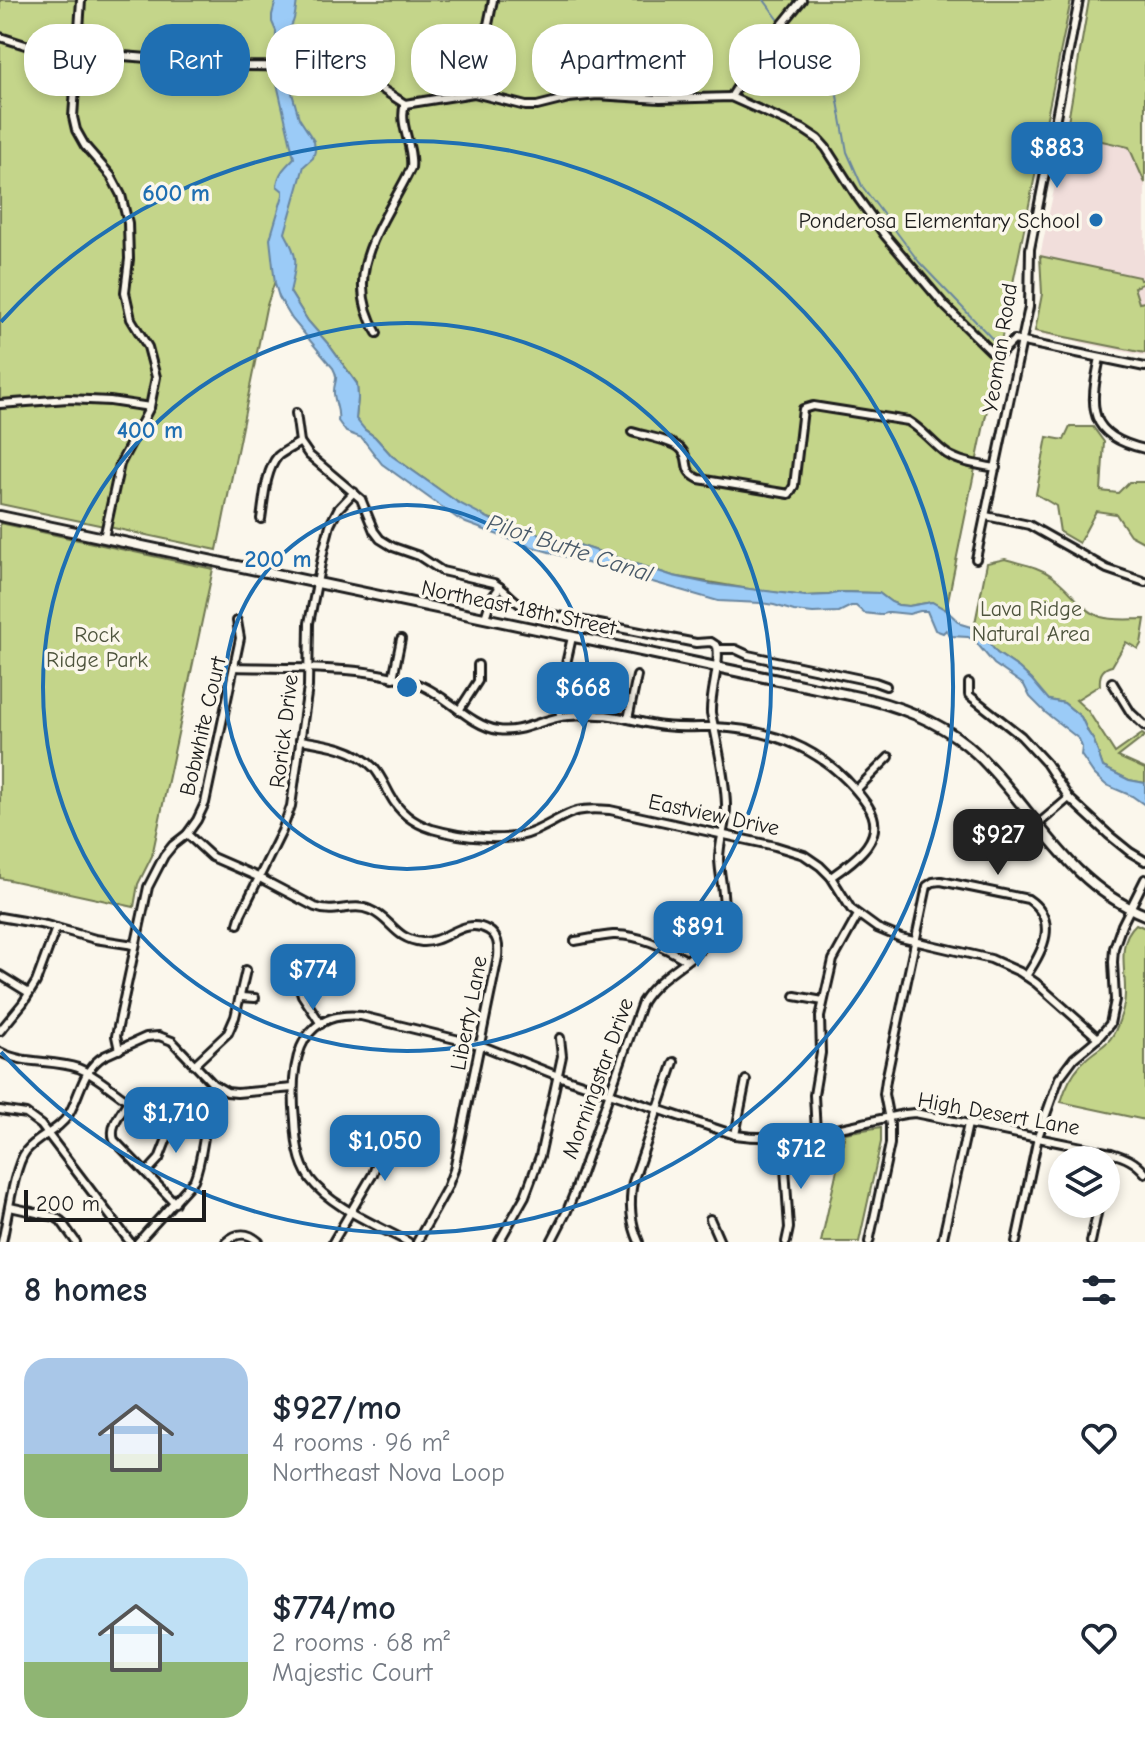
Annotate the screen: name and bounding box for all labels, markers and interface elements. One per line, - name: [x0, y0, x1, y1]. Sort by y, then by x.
- chip: Buy: [24, 24, 124, 96]
- chip: Rent: [140, 24, 250, 96]
- chip: Filters: [266, 24, 395, 96]
- chip: New: [411, 24, 516, 96]
- chip: Apartment: [532, 24, 713, 96]
- chip: House: [729, 24, 860, 96]
- pin: $883: [1010, 122, 1104, 190]
- text: $883: [1029, 133, 1085, 163]
- text: 600 m: [142, 179, 210, 207]
- place label: Ponderosa Elementary School: [798, 208, 1080, 234]
- marker: Ponderosa Elementary School: [1087, 211, 1105, 229]
- street label: Yeoman Road: [977, 281, 1023, 415]
- text: 400 m: [117, 416, 183, 444]
- water label: Pilot Butte Canal: [484, 508, 657, 588]
- text: 200 m: [244, 545, 312, 573]
- street label: Northeast 18th Street: [419, 575, 619, 641]
- park label: Lava Ridge Natural Area: [972, 596, 1090, 647]
- park label: Rock Ridge Park: [46, 622, 148, 673]
- street label: Bobwhite Court: [174, 653, 232, 798]
- pin: $668: [536, 662, 630, 730]
- street label: Rorick Drive: [264, 673, 304, 789]
- centre of rings: [393, 673, 421, 701]
- text: $668: [555, 673, 611, 703]
- street label: Eastview Drive: [646, 788, 782, 842]
- pin: $927: [951, 809, 1045, 877]
- text: $927: [971, 820, 1025, 850]
- pin: $891: [651, 901, 745, 969]
- text: $891: [672, 912, 724, 942]
- pin: $774: [266, 944, 360, 1012]
- street label: Liberty Lane: [445, 954, 493, 1073]
- text: $774: [288, 955, 338, 985]
- street label: Morningstar Drive: [557, 994, 639, 1162]
- pin: $1,710: [111, 1087, 241, 1155]
- street label: High Desert Lane: [916, 1087, 1082, 1141]
- text: $1,710: [142, 1098, 210, 1128]
- pin: $1,050: [320, 1115, 450, 1183]
- pin: $712: [754, 1123, 848, 1191]
- text: $1,050: [348, 1126, 422, 1156]
- text: $712: [776, 1134, 826, 1164]
- map controls: [1048, 1146, 1120, 1218]
- button: layers: [1048, 1146, 1120, 1218]
- scale bar: [24, 1186, 206, 1222]
- text: 200 m: [36, 1191, 100, 1217]
- icon: filters: [1077, 1268, 1121, 1312]
- text: 8 homes: [24, 1270, 147, 1310]
- text: $927/mo: [272, 1388, 402, 1428]
- icon: home: [88, 1390, 184, 1486]
- icon: heart: [1077, 1416, 1121, 1460]
- text: 4 rooms · 96 m²: [272, 1428, 449, 1458]
- text: Northeast Nova Loop: [272, 1458, 505, 1488]
- text: $774/mo: [272, 1588, 396, 1628]
- icon: home: [88, 1590, 184, 1686]
- icon: heart: [1077, 1616, 1121, 1660]
- text: 2 rooms · 68 m²: [272, 1628, 450, 1658]
- text: Majestic Court: [272, 1658, 433, 1688]

